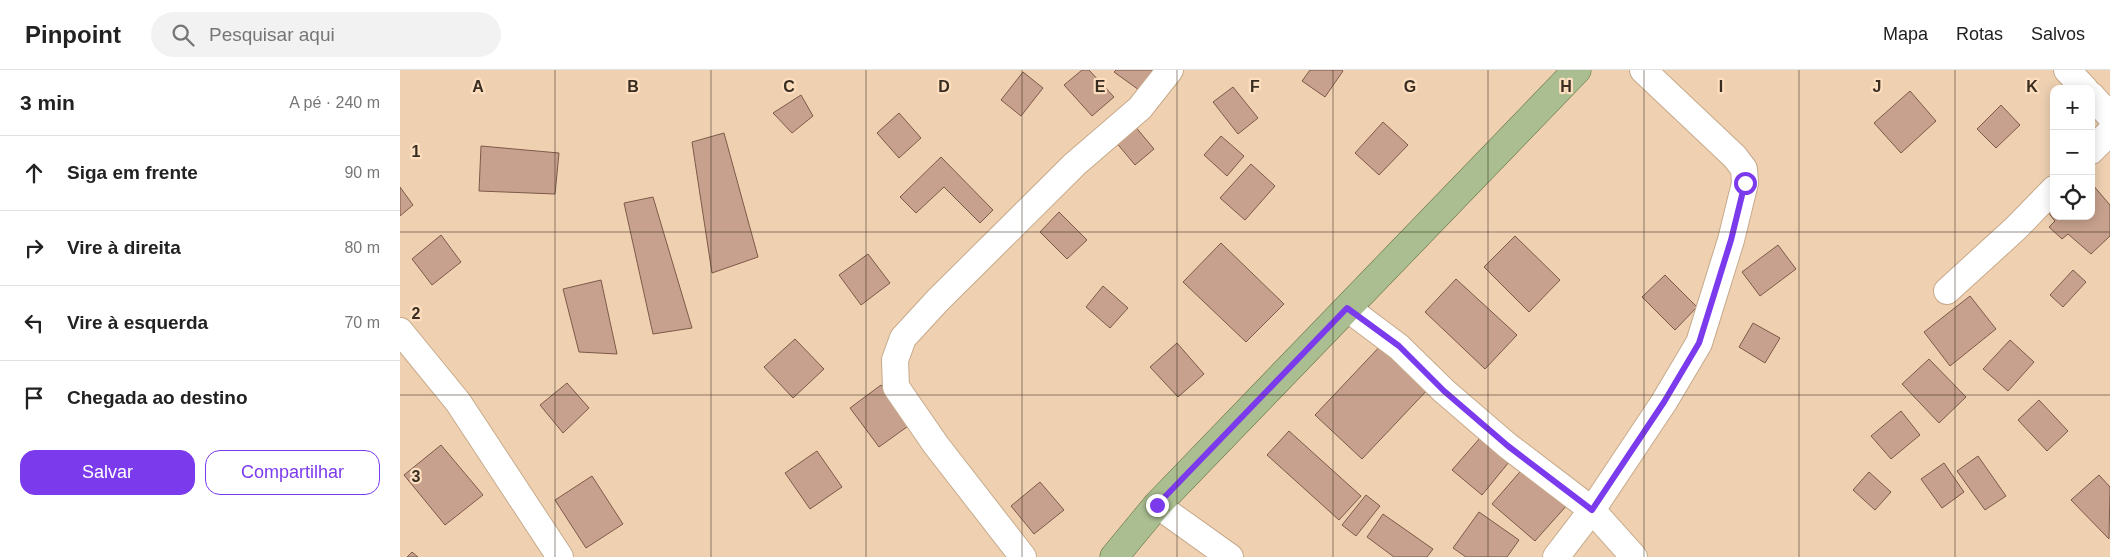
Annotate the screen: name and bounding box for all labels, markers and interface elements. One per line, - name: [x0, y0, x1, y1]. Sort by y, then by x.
- search box: [151, 12, 501, 57]
- text: Pinpoint: [25, 21, 121, 48]
- icon: search: [169, 21, 197, 49]
- text: Pesquisar aqui: [209, 24, 335, 45]
- text: Mapa: [1883, 24, 1928, 44]
- text: Rotas: [1956, 24, 2003, 44]
- text: Salvos: [2031, 24, 2085, 44]
- text: A: [472, 78, 484, 95]
- text: B: [627, 78, 639, 95]
- text: C: [783, 78, 795, 95]
- text: D: [938, 78, 950, 95]
- text: E: [1095, 78, 1106, 95]
- text: F: [1250, 78, 1260, 95]
- text: G: [1404, 78, 1416, 95]
- text: H: [1560, 78, 1572, 95]
- text: I: [1719, 78, 1723, 95]
- text: J: [1873, 78, 1881, 95]
- text: K: [2026, 78, 2038, 95]
- map controls: [2050, 85, 2095, 220]
- button: +: [2050, 85, 2095, 130]
- text: 3 min: [20, 91, 75, 114]
- text: A pé · 240 m: [289, 94, 380, 111]
- button: −: [2050, 130, 2095, 175]
- text: 1: [412, 143, 421, 160]
- icon: ahead: [20, 159, 48, 187]
- text: Siga em frente: [67, 162, 198, 183]
- text: 90 m: [344, 164, 380, 181]
- route start: [1734, 172, 1757, 195]
- button: locate: [2050, 175, 2095, 220]
- icon: right: [20, 234, 48, 262]
- text: Vire à direita: [67, 237, 181, 258]
- text: 80 m: [344, 239, 380, 256]
- text: 2: [412, 305, 421, 322]
- icon: left: [20, 309, 48, 337]
- text: Vire à esquerda: [67, 312, 208, 333]
- text: 70 m: [344, 314, 380, 331]
- icon: arrive: [20, 384, 48, 412]
- text: Chegada ao destino: [67, 387, 248, 408]
- button: Salvar: [20, 450, 195, 495]
- button: Compartilhar: [205, 450, 380, 495]
- text: 3: [412, 468, 421, 485]
- route end: [1146, 494, 1169, 517]

